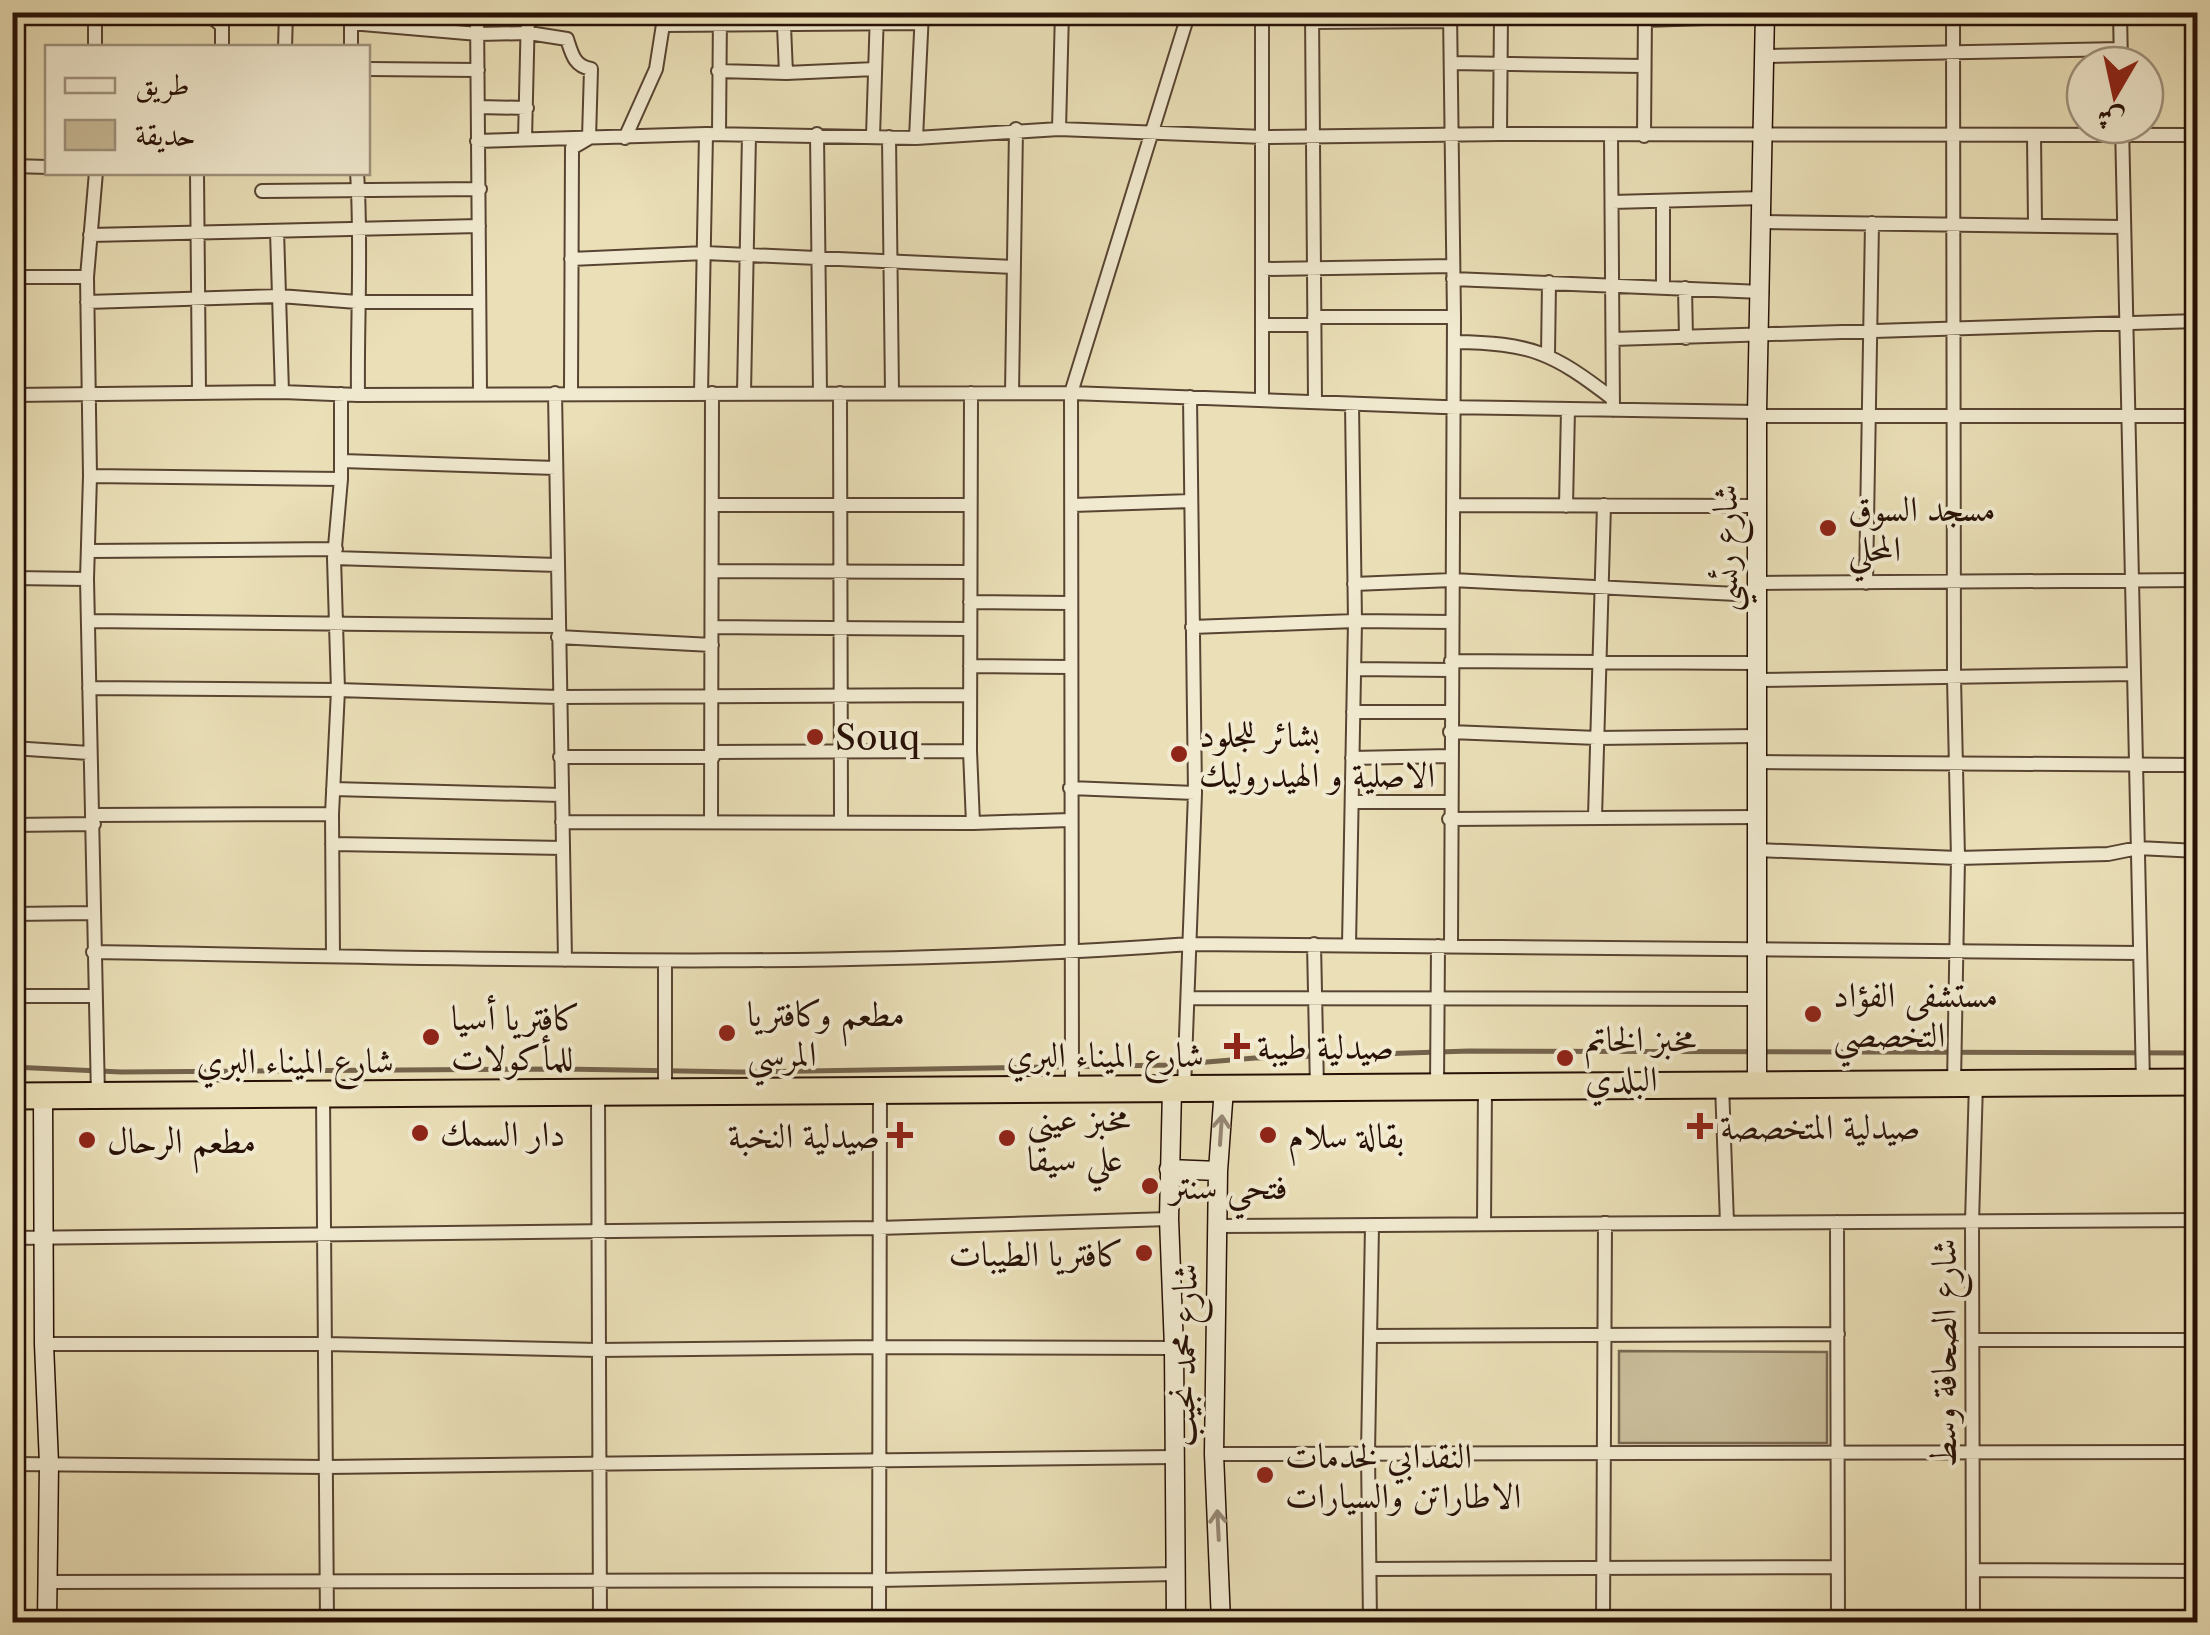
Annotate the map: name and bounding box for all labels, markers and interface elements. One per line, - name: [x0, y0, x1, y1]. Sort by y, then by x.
- legend: [45, 45, 370, 175]
- north arrow: [2065, 45, 2165, 145]
- text: طريق: [135, 66, 190, 104]
- text: ش: [2095, 101, 2127, 139]
- text: حديقة: [135, 116, 196, 153]
- street label: شارع رئسي: [1703, 484, 1758, 612]
- place label: مسجد السوق المحلي: [1848, 487, 1996, 582]
- marker: مسجد السوق المحلي: [1817, 517, 1839, 539]
- place label: بشائر للجلود الاصلية و الهيدروليك: [1199, 713, 1435, 796]
- place label: Souq: [835, 716, 920, 759]
- marker: Souq: [804, 726, 826, 748]
- marker: بشائر للجلود الاصلية و الهيدروليك: [1168, 743, 1190, 765]
- place label: مستشفى الفؤاد التخصصي: [1833, 973, 1998, 1068]
- place label: مطعم وكافتريا المرسي: [747, 992, 905, 1087]
- place label: كافتريا أسيا للمأكولات: [451, 994, 581, 1080]
- marker: مستشفى الفؤاد التخصصي: [1802, 1003, 1824, 1025]
- place label: مخبز الخاتم البلدي: [1585, 1017, 1696, 1107]
- marker: مطعم وكافتريا المرسي: [716, 1022, 738, 1044]
- place label: صيدلية طيبة: [1257, 1025, 1394, 1068]
- marker: كافتريا أسيا للمأكولات: [420, 1026, 442, 1048]
- street label: شارع الميناء البري: [1006, 1033, 1204, 1084]
- marker: صيدلية طيبة: [1226, 1035, 1248, 1057]
- street label: شارع الميناء البري: [196, 1039, 394, 1090]
- marker: مخبز الخاتم البلدي: [1554, 1047, 1576, 1069]
- place label: مخبز عيني علي سيقا: [1027, 1097, 1131, 1192]
- place label: صيدلية المتخصصة: [1720, 1105, 1920, 1148]
- place label: دار السمك: [440, 1112, 565, 1155]
- place label: صيدلية النخبة: [728, 1114, 880, 1157]
- place label: بقالة سلام: [1288, 1114, 1404, 1167]
- one-way arrow: [1212, 1115, 1231, 1147]
- marker: صيدلية المتخصصة: [1689, 1115, 1711, 1137]
- place label: مطعم الرحال: [107, 1119, 256, 1174]
- marker: دار السمك: [409, 1122, 431, 1144]
- marker: صيدلية النخبة: [889, 1124, 911, 1146]
- marker: بقالة سلام: [1257, 1124, 1279, 1146]
- marker: مخبز عيني علي سيقا: [996, 1127, 1018, 1149]
- marker: مطعم الرحال: [76, 1129, 98, 1151]
- place label: فتحي سنتر: [1167, 1165, 1288, 1220]
- marker: فتحي سنتر: [1139, 1175, 1161, 1197]
- place label: كافتريا الطيبات: [949, 1232, 1124, 1276]
- street label: شارع الصحافة وسط: [1922, 1239, 1973, 1467]
- marker: كافتريا الطيبات: [1133, 1242, 1155, 1264]
- street label: شارع محمد نجيب: [1160, 1263, 1214, 1447]
- place label: النقدابي لخدمات الاطاراتن والسيارات: [1285, 1434, 1521, 1517]
- marker: النقدابي لخدمات الاطاراتن والسيارات: [1254, 1464, 1276, 1486]
- one-way arrow: [1208, 1510, 1227, 1542]

